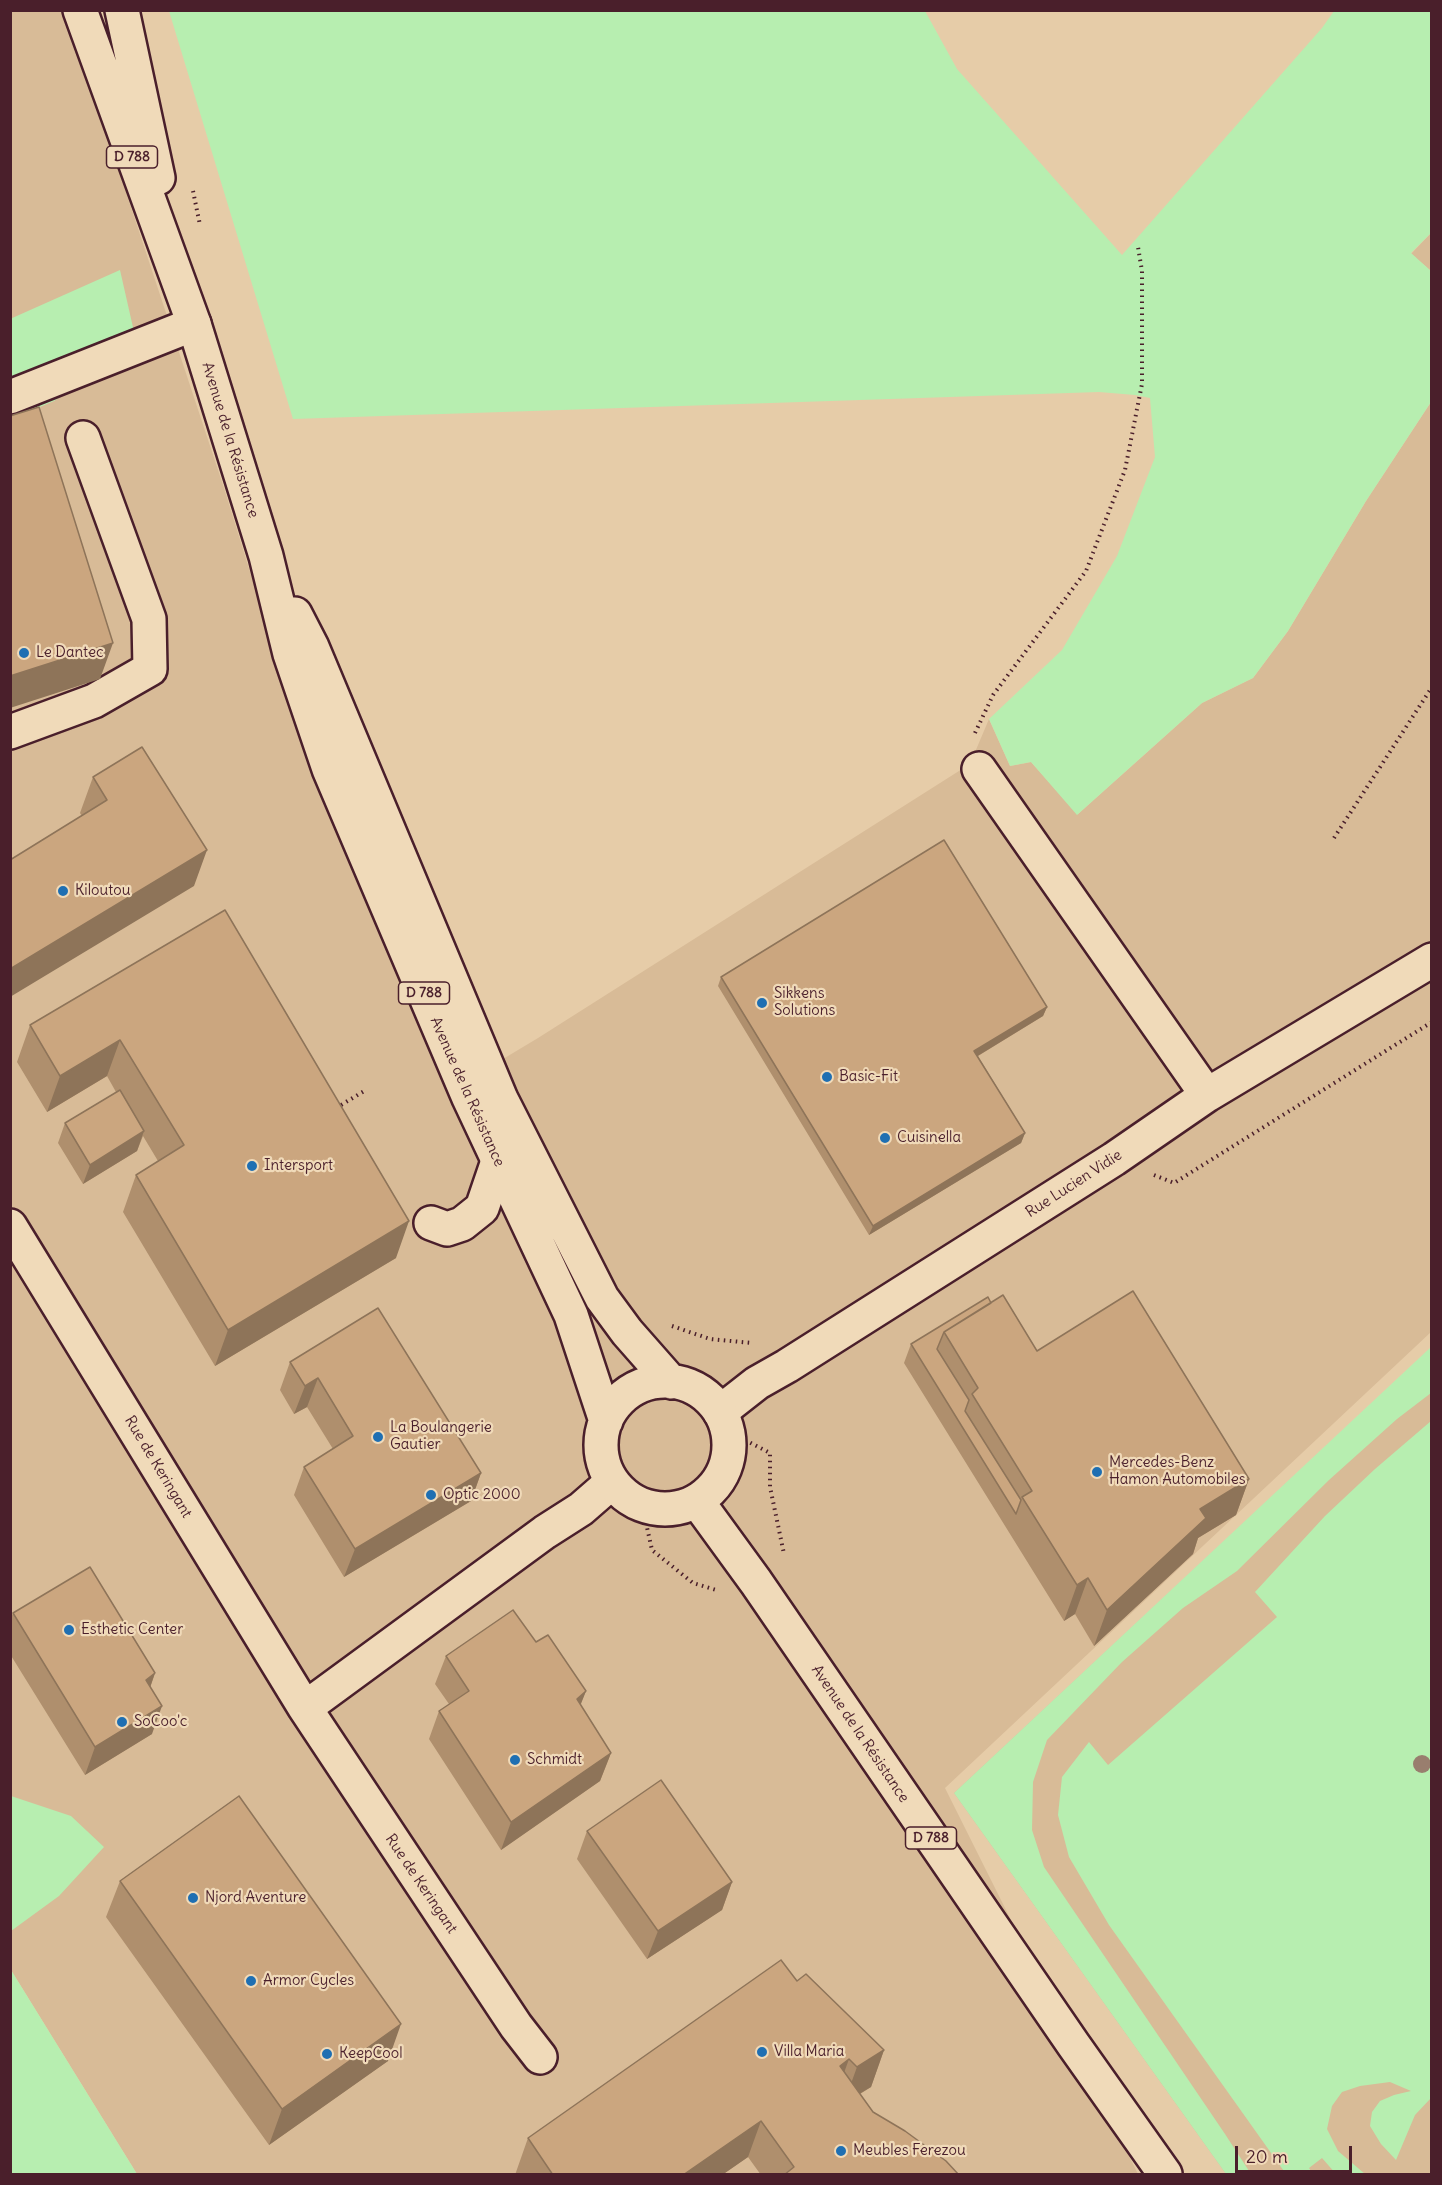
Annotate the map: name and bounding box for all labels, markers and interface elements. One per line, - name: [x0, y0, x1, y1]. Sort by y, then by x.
- road number: D 788: [106, 146, 158, 168]
- street label: Avenue de la Résistance: [198, 360, 262, 520]
- place label: Le Dantec: [36, 644, 104, 662]
- marker: Le Dantec: [17, 646, 31, 660]
- place label: Kiloutou: [75, 882, 130, 900]
- marker: Kiloutou: [56, 884, 70, 898]
- road number: D 788: [398, 982, 450, 1004]
- place label: Sikkens Solutions: [774, 985, 835, 1020]
- marker: Sikkens Solutions: [755, 996, 769, 1010]
- street label: Avenue de la Résistance: [426, 1014, 508, 1170]
- place label: Basic-Fit: [839, 1068, 898, 1086]
- marker: Basic-Fit: [820, 1070, 834, 1084]
- place label: Cuisinella: [897, 1129, 961, 1147]
- marker: Cuisinella: [878, 1131, 892, 1145]
- street label: Rue Lucien Vidie: [1023, 1146, 1125, 1222]
- place label: Intersport: [264, 1157, 333, 1175]
- marker: Intersport: [245, 1159, 259, 1173]
- street label: Rue de Keringant: [120, 1413, 196, 1521]
- place label: La Boulangerie Gautier: [390, 1419, 492, 1454]
- marker: La Boulangerie Gautier: [371, 1430, 385, 1444]
- place label: Mercedes-Benz Hamon Automobiles: [1109, 1454, 1246, 1489]
- marker: Mercedes-Benz Hamon Automobiles: [1090, 1465, 1104, 1479]
- place label: Optic 2000: [443, 1486, 521, 1504]
- marker: Optic 2000: [424, 1488, 438, 1502]
- place label: Esthetic Center: [81, 1621, 183, 1639]
- marker: Esthetic Center: [62, 1623, 76, 1637]
- street label: Avenue de la Résistance: [807, 1662, 913, 1806]
- place label: SoCoo'c: [134, 1713, 187, 1731]
- marker: SoCoo'c: [115, 1715, 129, 1729]
- place label: Schmidt: [527, 1751, 582, 1769]
- marker: Schmidt: [508, 1753, 522, 1767]
- road number: D 788: [906, 1827, 956, 1849]
- street label: Rue de Keringant: [381, 1831, 461, 1937]
- place label: Njord Aventure: [205, 1889, 306, 1907]
- marker: Njord Aventure: [186, 1891, 200, 1905]
- place label: Armor Cycles: [263, 1972, 354, 1990]
- marker: Armor Cycles: [244, 1974, 258, 1988]
- place label: Villa Maria: [774, 2043, 844, 2061]
- place label: KeepCool: [339, 2045, 403, 2063]
- marker: Villa Maria: [755, 2045, 769, 2059]
- marker: KeepCool: [320, 2047, 334, 2061]
- scale bar: [1238, 2134, 1355, 2172]
- place label: Meubles Ferezou: [853, 2142, 966, 2160]
- marker: Meubles Ferezou: [834, 2144, 848, 2158]
- text: 20 m: [1246, 2145, 1288, 2168]

